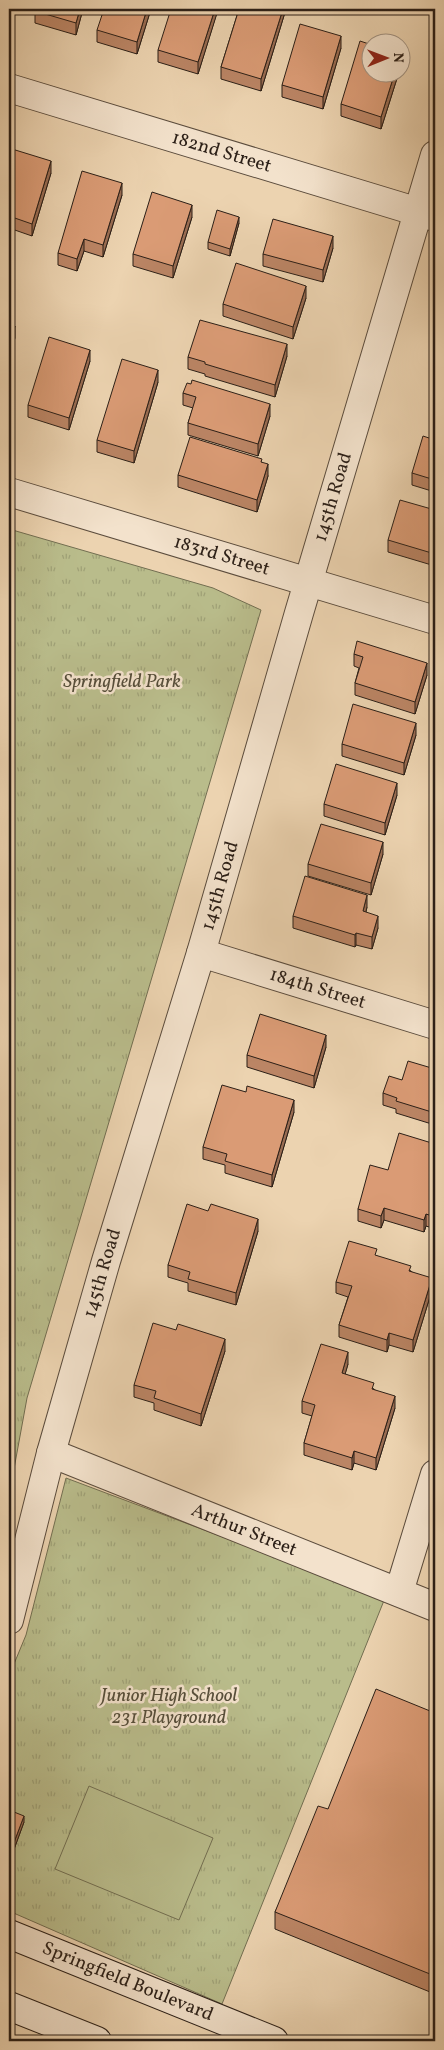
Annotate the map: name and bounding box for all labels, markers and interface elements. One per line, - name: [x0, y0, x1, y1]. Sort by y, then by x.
- north arrow: [362, 32, 412, 82]
- text: N: [388, 53, 407, 63]
- street label: 182nd Street: [168, 125, 275, 180]
- street label: 145th Road: [308, 449, 359, 545]
- street label: 183rd Street: [170, 529, 273, 583]
- park label: Springfield Park: [63, 669, 181, 695]
- street label: 145th Road: [195, 838, 246, 934]
- street label: 184th Street: [266, 962, 369, 1016]
- street label: 145th Road: [77, 1226, 128, 1321]
- street label: Arthur Street: [187, 1498, 301, 1563]
- park label: Junior High School 231 Playground: [99, 1683, 237, 1731]
- street label: Springfield Boulevard: [38, 1936, 217, 2028]

